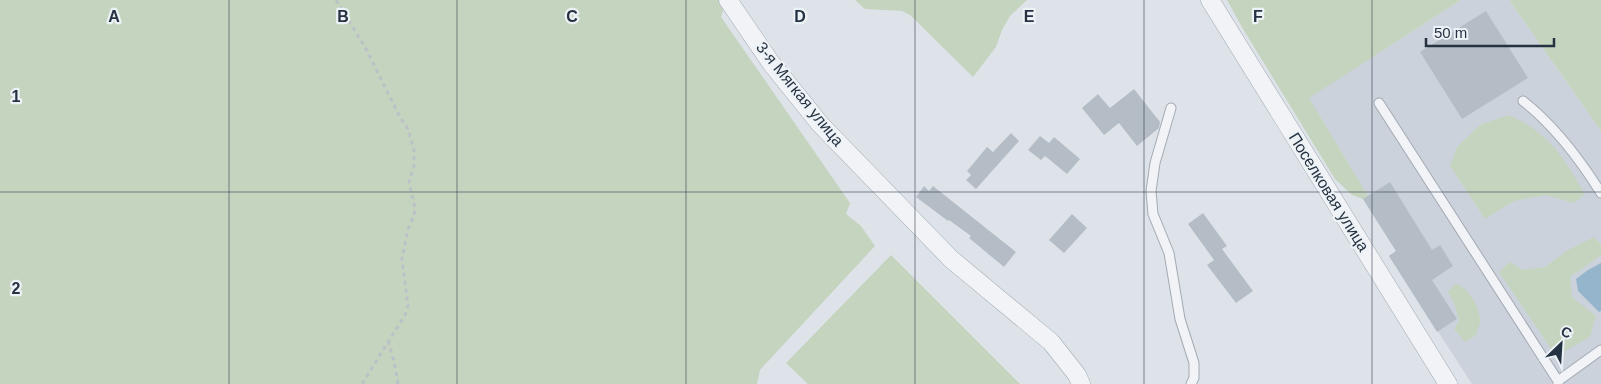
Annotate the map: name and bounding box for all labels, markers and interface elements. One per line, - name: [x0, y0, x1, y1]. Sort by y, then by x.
- text: A: [108, 8, 120, 25]
- text: B: [337, 8, 349, 25]
- text: C: [566, 8, 578, 25]
- text: D: [794, 8, 806, 25]
- text: E: [1024, 8, 1035, 25]
- text: F: [1253, 8, 1263, 25]
- scale bar: [1426, 15, 1554, 47]
- text: 50 m: [1434, 24, 1467, 41]
- street label: 3-я Мягкая улица: [753, 39, 847, 149]
- text: 1: [12, 88, 21, 105]
- street label: Поселковая улица: [1286, 130, 1372, 254]
- text: 2: [12, 280, 21, 297]
- north arrow: [1536, 319, 1586, 369]
- text: С: [1559, 323, 1574, 342]

